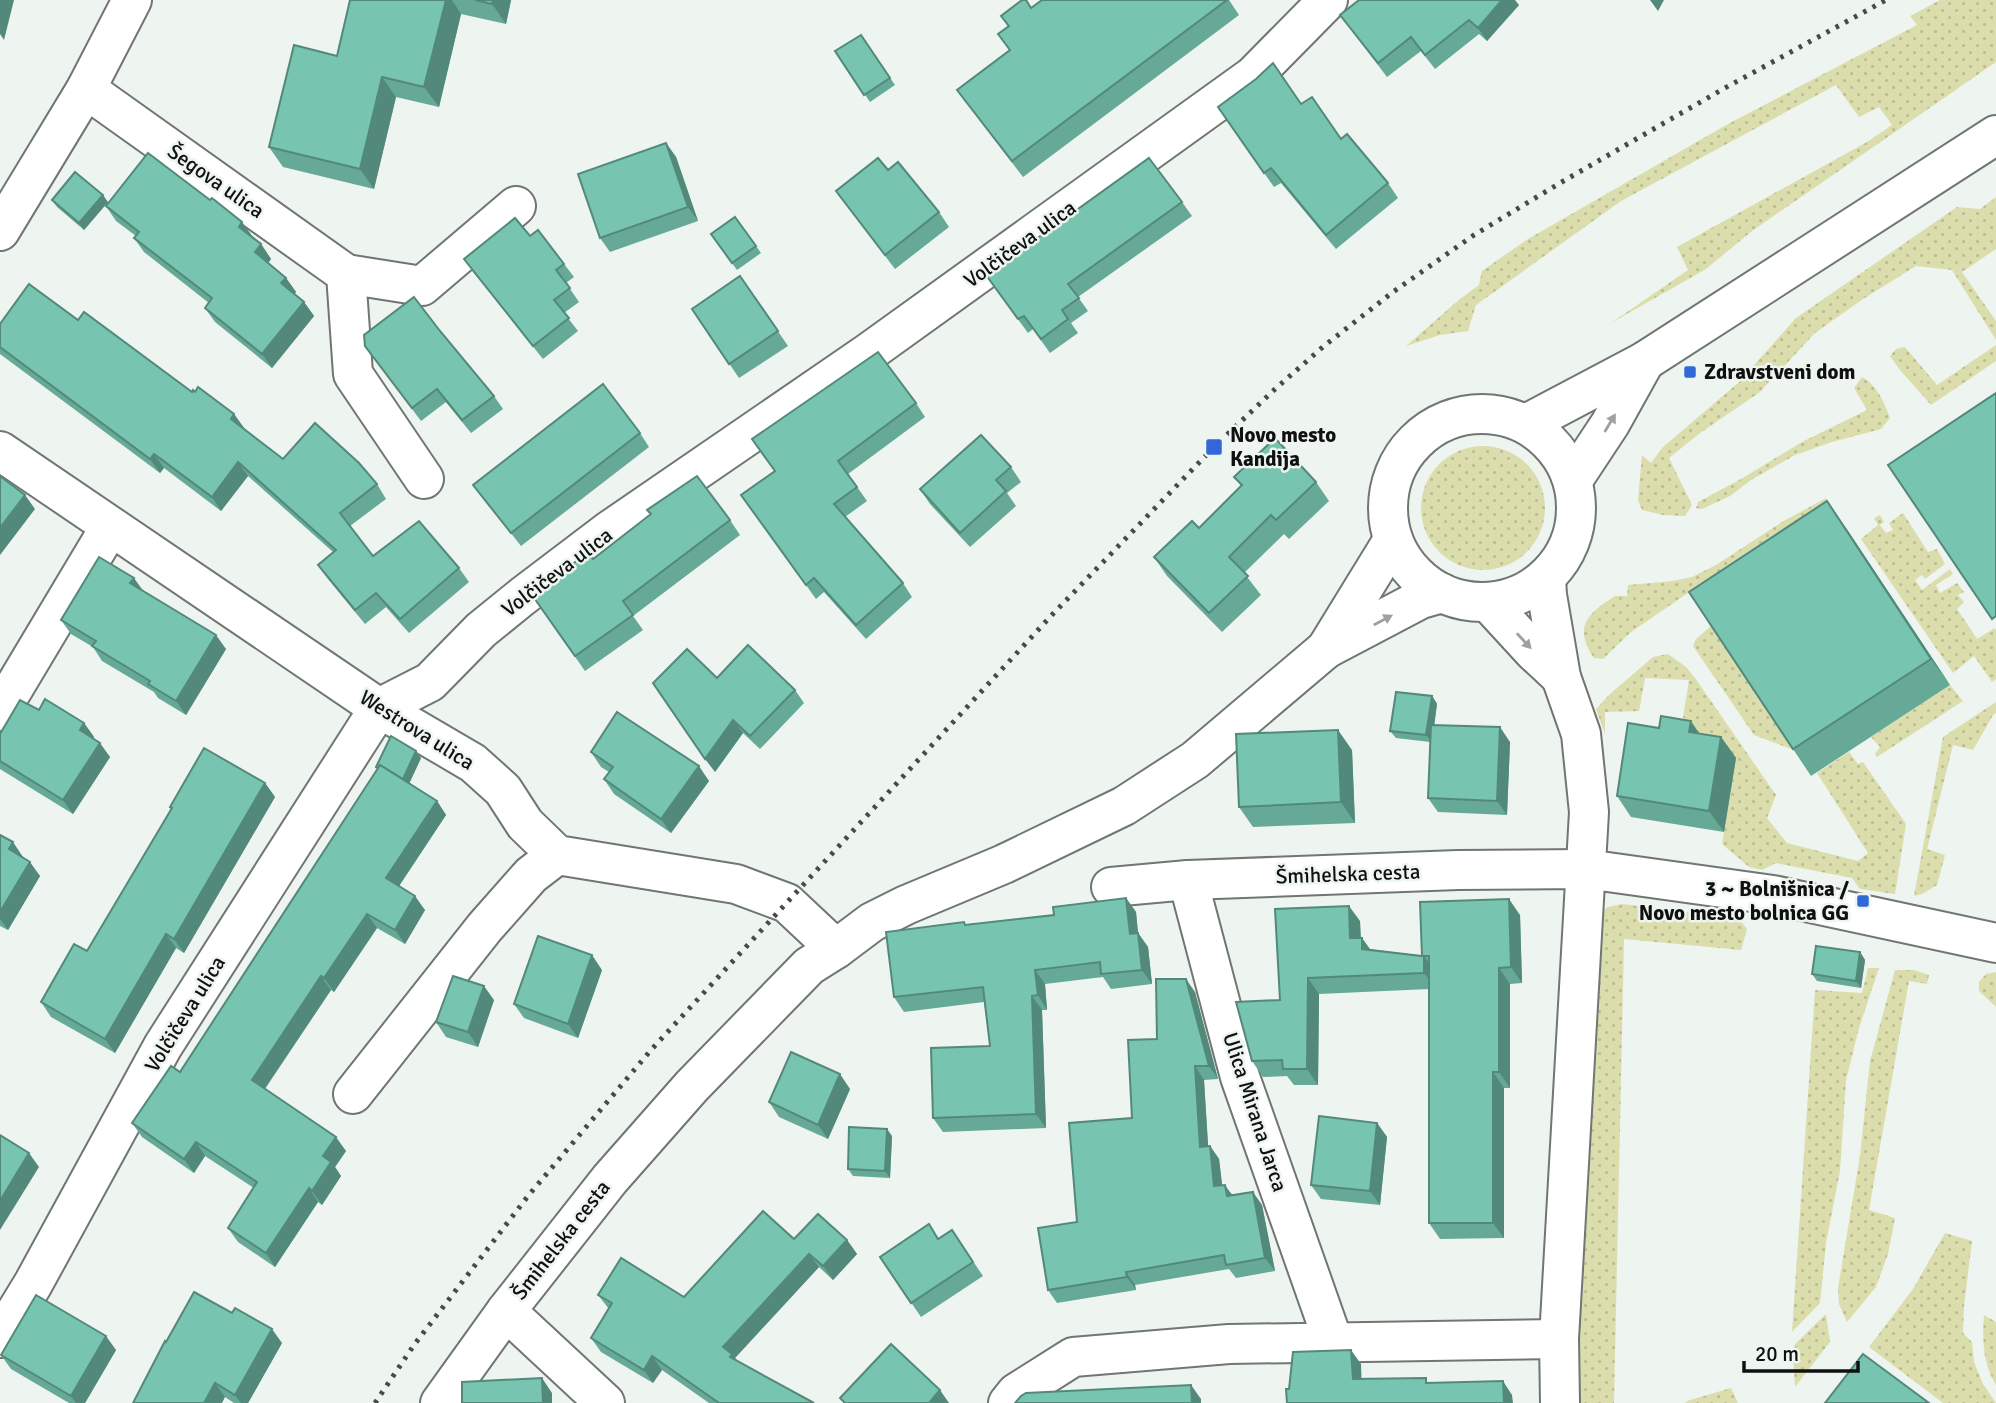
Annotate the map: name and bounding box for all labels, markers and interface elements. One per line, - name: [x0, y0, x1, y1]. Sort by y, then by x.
- street label: Šegova ulica: [162, 138, 270, 224]
- street label: Volčičeva ulica: [959, 195, 1081, 293]
- place label: Zdravstveni dom: [1704, 359, 1856, 385]
- marker: Zdravstveni dom: [1682, 364, 1698, 380]
- one-way arrow: [1604, 413, 1616, 432]
- place label: Novo mesto Kandija: [1230, 422, 1336, 472]
- marker: Novo mesto Kandija: [1204, 437, 1224, 457]
- street label: Volčičeva ulica: [496, 522, 618, 622]
- one-way arrow: [1373, 614, 1393, 626]
- one-way arrow: [1515, 632, 1531, 649]
- street label: Westrova ulica: [355, 684, 479, 776]
- street label: Šmihelska cesta: [1275, 858, 1421, 890]
- place label: 3 ~ Bolnišnica / Novo mesto bolnica GG: [1639, 876, 1850, 926]
- marker: 3 ~ Bolnišnica / Novo mesto bolnica GG: [1855, 893, 1871, 909]
- street label: Volčičeva ulica: [139, 951, 231, 1077]
- street label: Ulica Mirana Jarca: [1217, 1029, 1293, 1195]
- street label: Šmihelska cesta: [506, 1175, 616, 1305]
- scale bar: [1744, 1330, 1858, 1374]
- text: 20 m: [1755, 1341, 1799, 1367]

